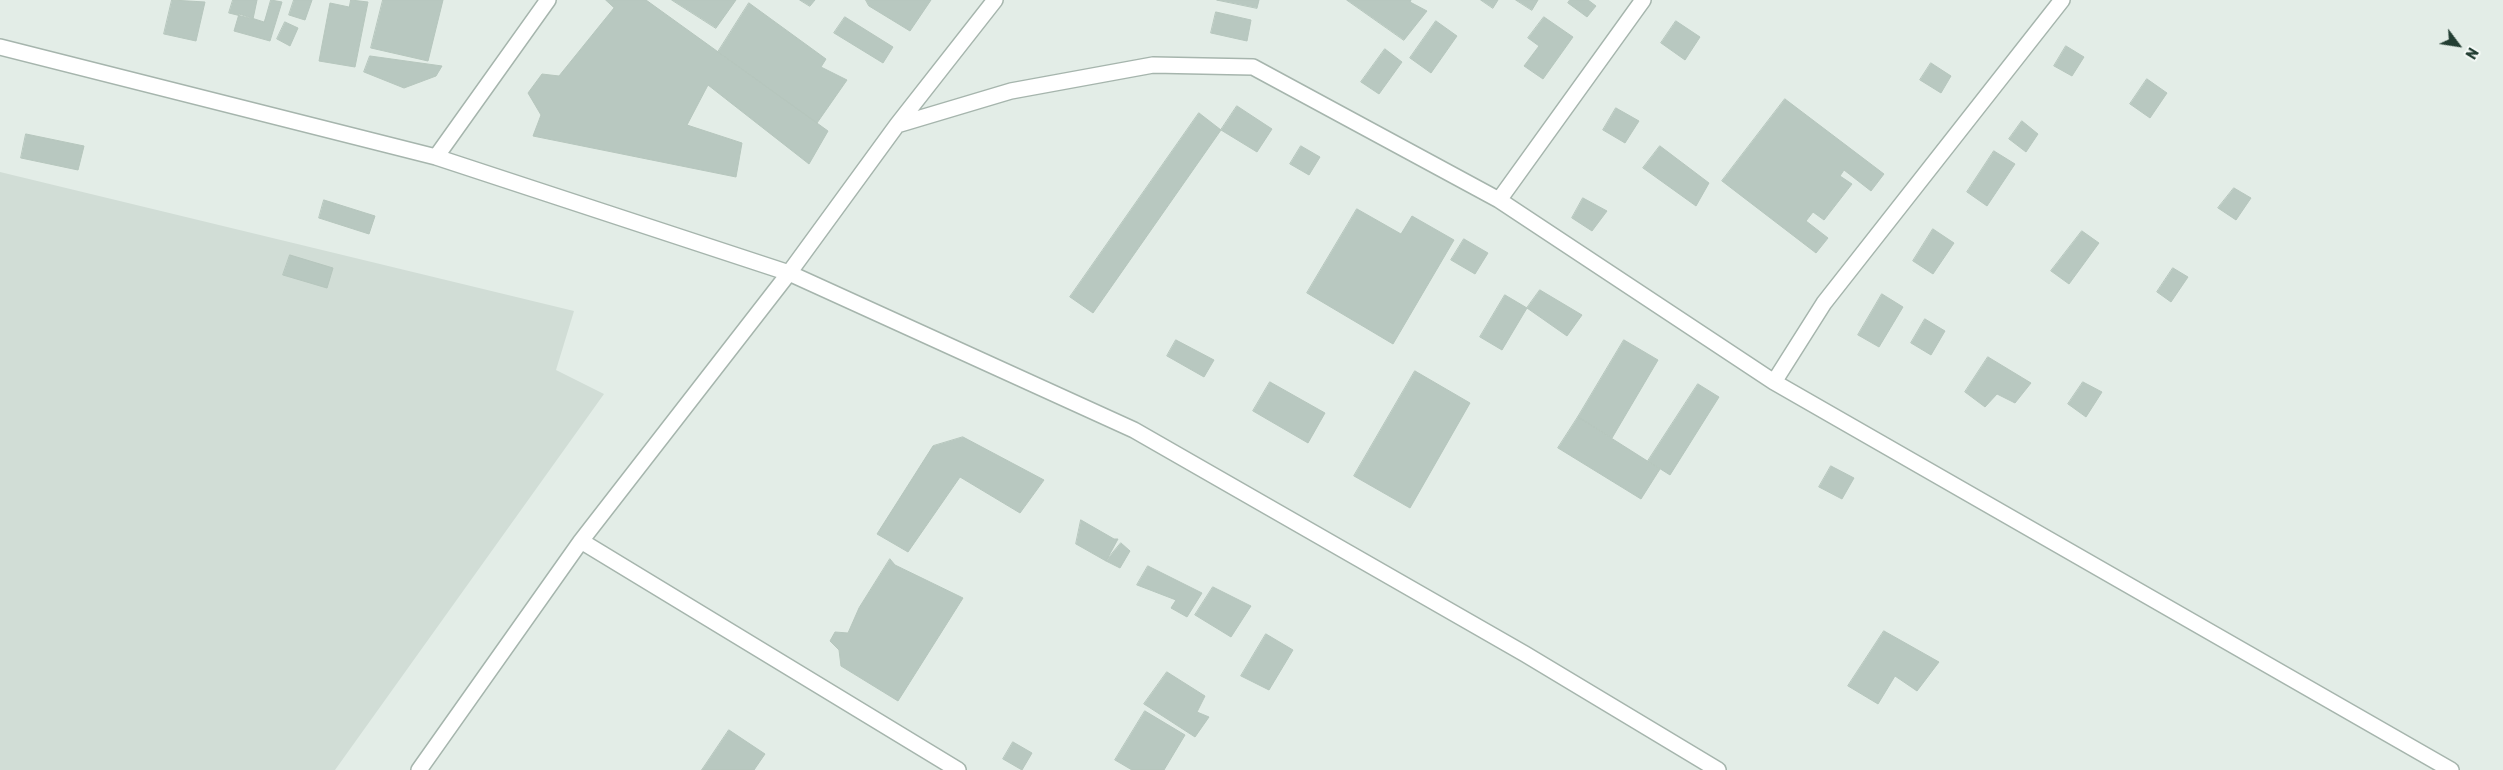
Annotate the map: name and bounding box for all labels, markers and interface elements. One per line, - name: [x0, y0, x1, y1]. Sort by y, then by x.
- north arrow: [2433, 20, 2483, 70]
- text: N: [2461, 44, 2481, 62]

